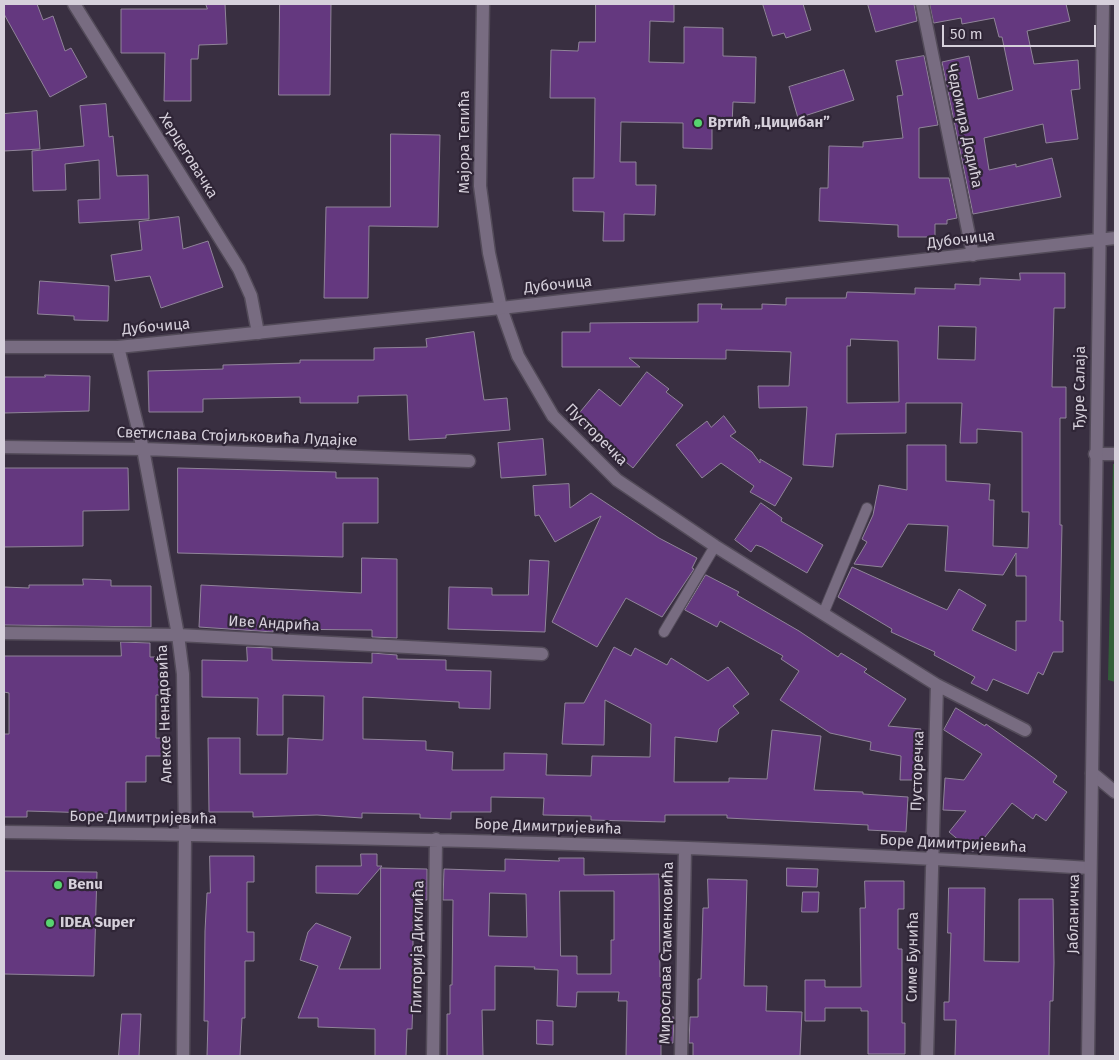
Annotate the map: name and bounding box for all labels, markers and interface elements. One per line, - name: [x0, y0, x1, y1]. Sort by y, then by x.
- scale bar: [944, 15, 1098, 47]
- text: 50 m: [950, 25, 983, 43]
- street label: Чедомира Додића: [942, 62, 986, 190]
- street label: Мајора Тепића: [456, 90, 474, 194]
- street label: Херцеговачка: [155, 110, 221, 202]
- place label: Вртић „Цицибан”: [708, 114, 830, 132]
- marker: Вртић „Цицибан”: [692, 117, 704, 129]
- street label: Дубочица: [926, 227, 996, 253]
- street label: Дубочица: [523, 272, 593, 298]
- street label: Дубочица: [121, 315, 191, 339]
- street label: Ђуре Салаја: [1070, 346, 1090, 430]
- street label: Пусторечка: [561, 400, 631, 470]
- street label: Светислава Стојиљковића Лудајке: [116, 424, 358, 450]
- street label: Иве Андрића: [228, 613, 320, 635]
- street label: Алексе Ненадовића: [154, 644, 176, 784]
- street label: Пусторечка: [908, 730, 928, 812]
- street label: Боре Димитријевића: [69, 808, 217, 828]
- street label: Боре Димитријевића: [474, 815, 622, 839]
- street label: Боре Димитријевића: [879, 831, 1027, 857]
- street label: Мирослава Стаменковића: [656, 861, 678, 1045]
- street label: Јабланичка: [1064, 874, 1084, 954]
- place label: Benu: [68, 876, 103, 894]
- marker: Benu: [52, 879, 64, 891]
- street label: Глигорија Диклића: [408, 880, 428, 1014]
- street label: Симе Бунића: [903, 912, 923, 1002]
- place label: IDEA Super: [60, 914, 135, 932]
- marker: IDEA Super: [44, 917, 56, 929]

